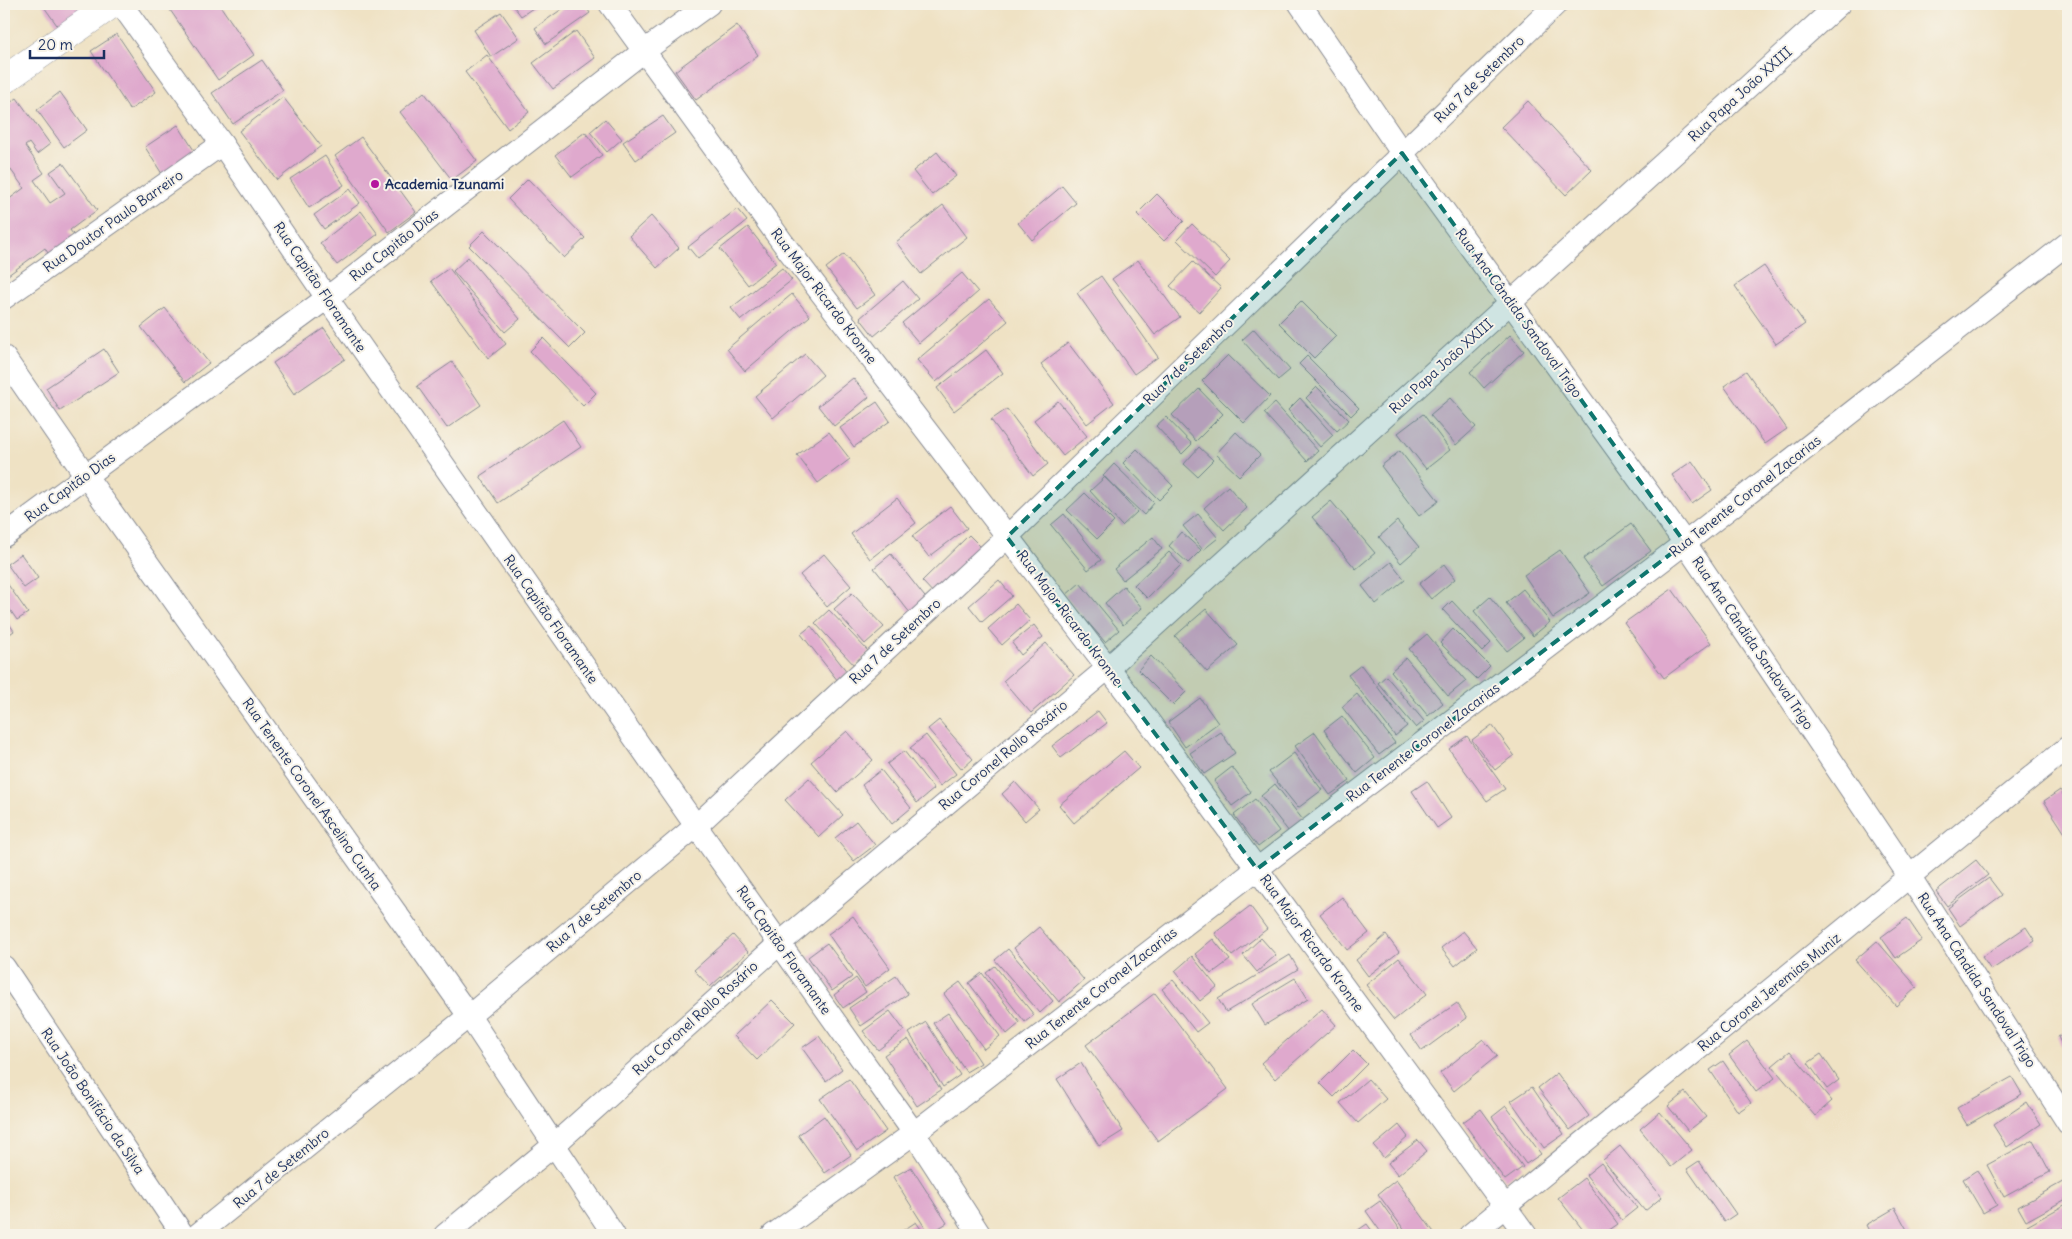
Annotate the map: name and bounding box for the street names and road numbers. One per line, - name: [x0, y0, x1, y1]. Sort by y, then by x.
- street label: Rua 7 de Setembro: [1430, 31, 1528, 127]
- street label: Rua Papa João XXIII: [1684, 43, 1796, 145]
- street label: Rua Doutor Paulo Barreiro: [40, 166, 187, 276]
- street label: Rua Capitão Dias: [346, 205, 442, 285]
- street label: Rua Capitão Floramante: [270, 218, 370, 356]
- street label: Rua Major Ricardo Kronne: [767, 225, 881, 367]
- street label: Rua Ana Cândida Sandoval Trigo: [1452, 225, 1587, 401]
- street label: Rua 7 de Setembro: [1139, 313, 1237, 409]
- street label: Rua Papa João XXIII: [1385, 315, 1497, 417]
- street label: Rua Tenente Coronel Zacarias: [1666, 431, 1824, 561]
- street label: Rua Capitão Dias: [21, 448, 119, 526]
- street label: Rua Major Ricardo Kronne: [1013, 547, 1127, 689]
- street label: Rua Capitão Floramante: [500, 551, 602, 687]
- street label: Rua Ana Cândida Sandoval Trigo: [1688, 553, 1818, 733]
- street label: Rua 7 de Setembro: [846, 594, 945, 688]
- street label: Rua Tenente Coronel Zacarias: [1343, 678, 1503, 806]
- street label: Rua Tenente Coronel Ascelino Cunha: [239, 694, 385, 894]
- street label: Rua Coronel Rollo Rosário: [935, 696, 1071, 814]
- street label: Rua 7 de Setembro: [543, 866, 645, 956]
- street label: Rua Major Ricardo Kronne: [1256, 871, 1368, 1015]
- street label: Rua Capitão Floramante: [733, 882, 835, 1018]
- street label: Rua Ana Cândida Sandoval Trigo: [1914, 889, 2040, 1071]
- street label: Rua Tenente Coronel Zacarias: [1022, 923, 1180, 1053]
- street label: Rua Coronel Jeremias Muniz: [1694, 929, 1844, 1055]
- street label: Rua Coronel Rollo Rosário: [629, 957, 762, 1079]
- street label: Rua João Bonifácio da Silva: [37, 1024, 149, 1178]
- street label: Rua 7 de Setembro: [229, 1124, 333, 1212]

